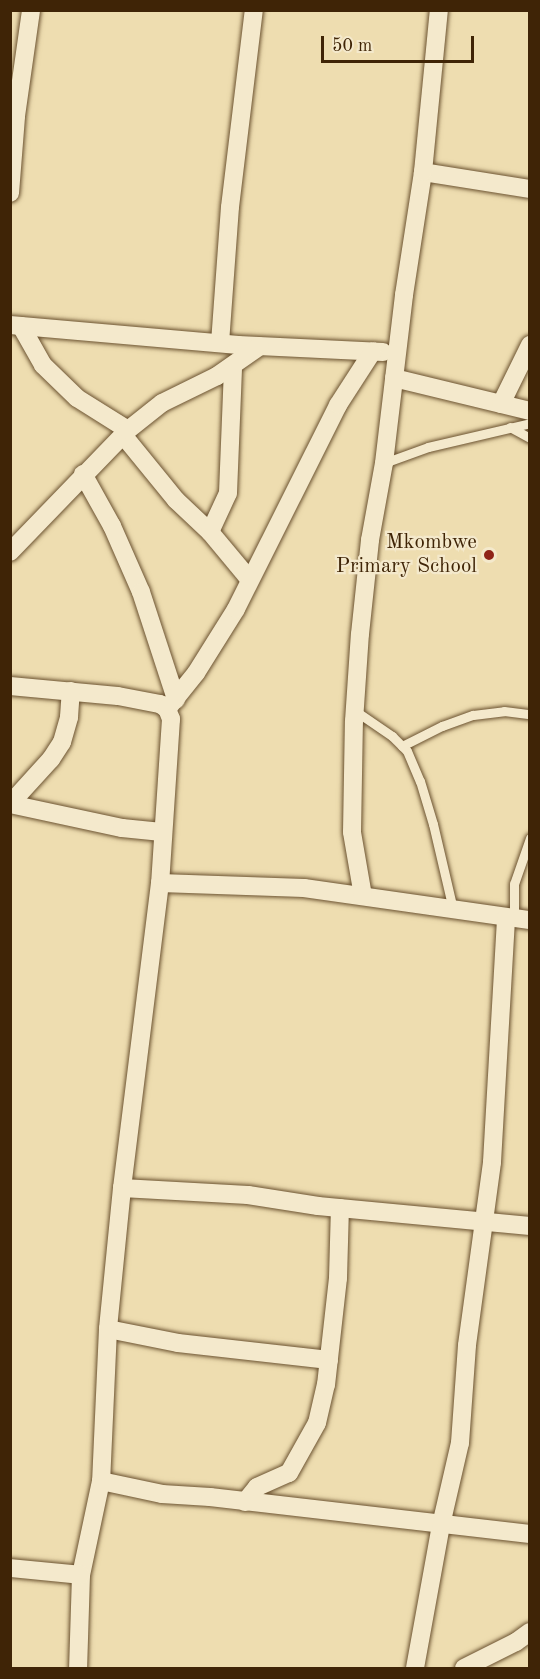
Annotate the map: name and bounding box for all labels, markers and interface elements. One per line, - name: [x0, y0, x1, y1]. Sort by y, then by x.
- scale bar: [324, 24, 477, 62]
- text: 50 m: [332, 37, 372, 55]
- place label: Mkombwe Primary School: [336, 530, 477, 580]
- marker: Mkombwe Primary School: [482, 548, 496, 562]

